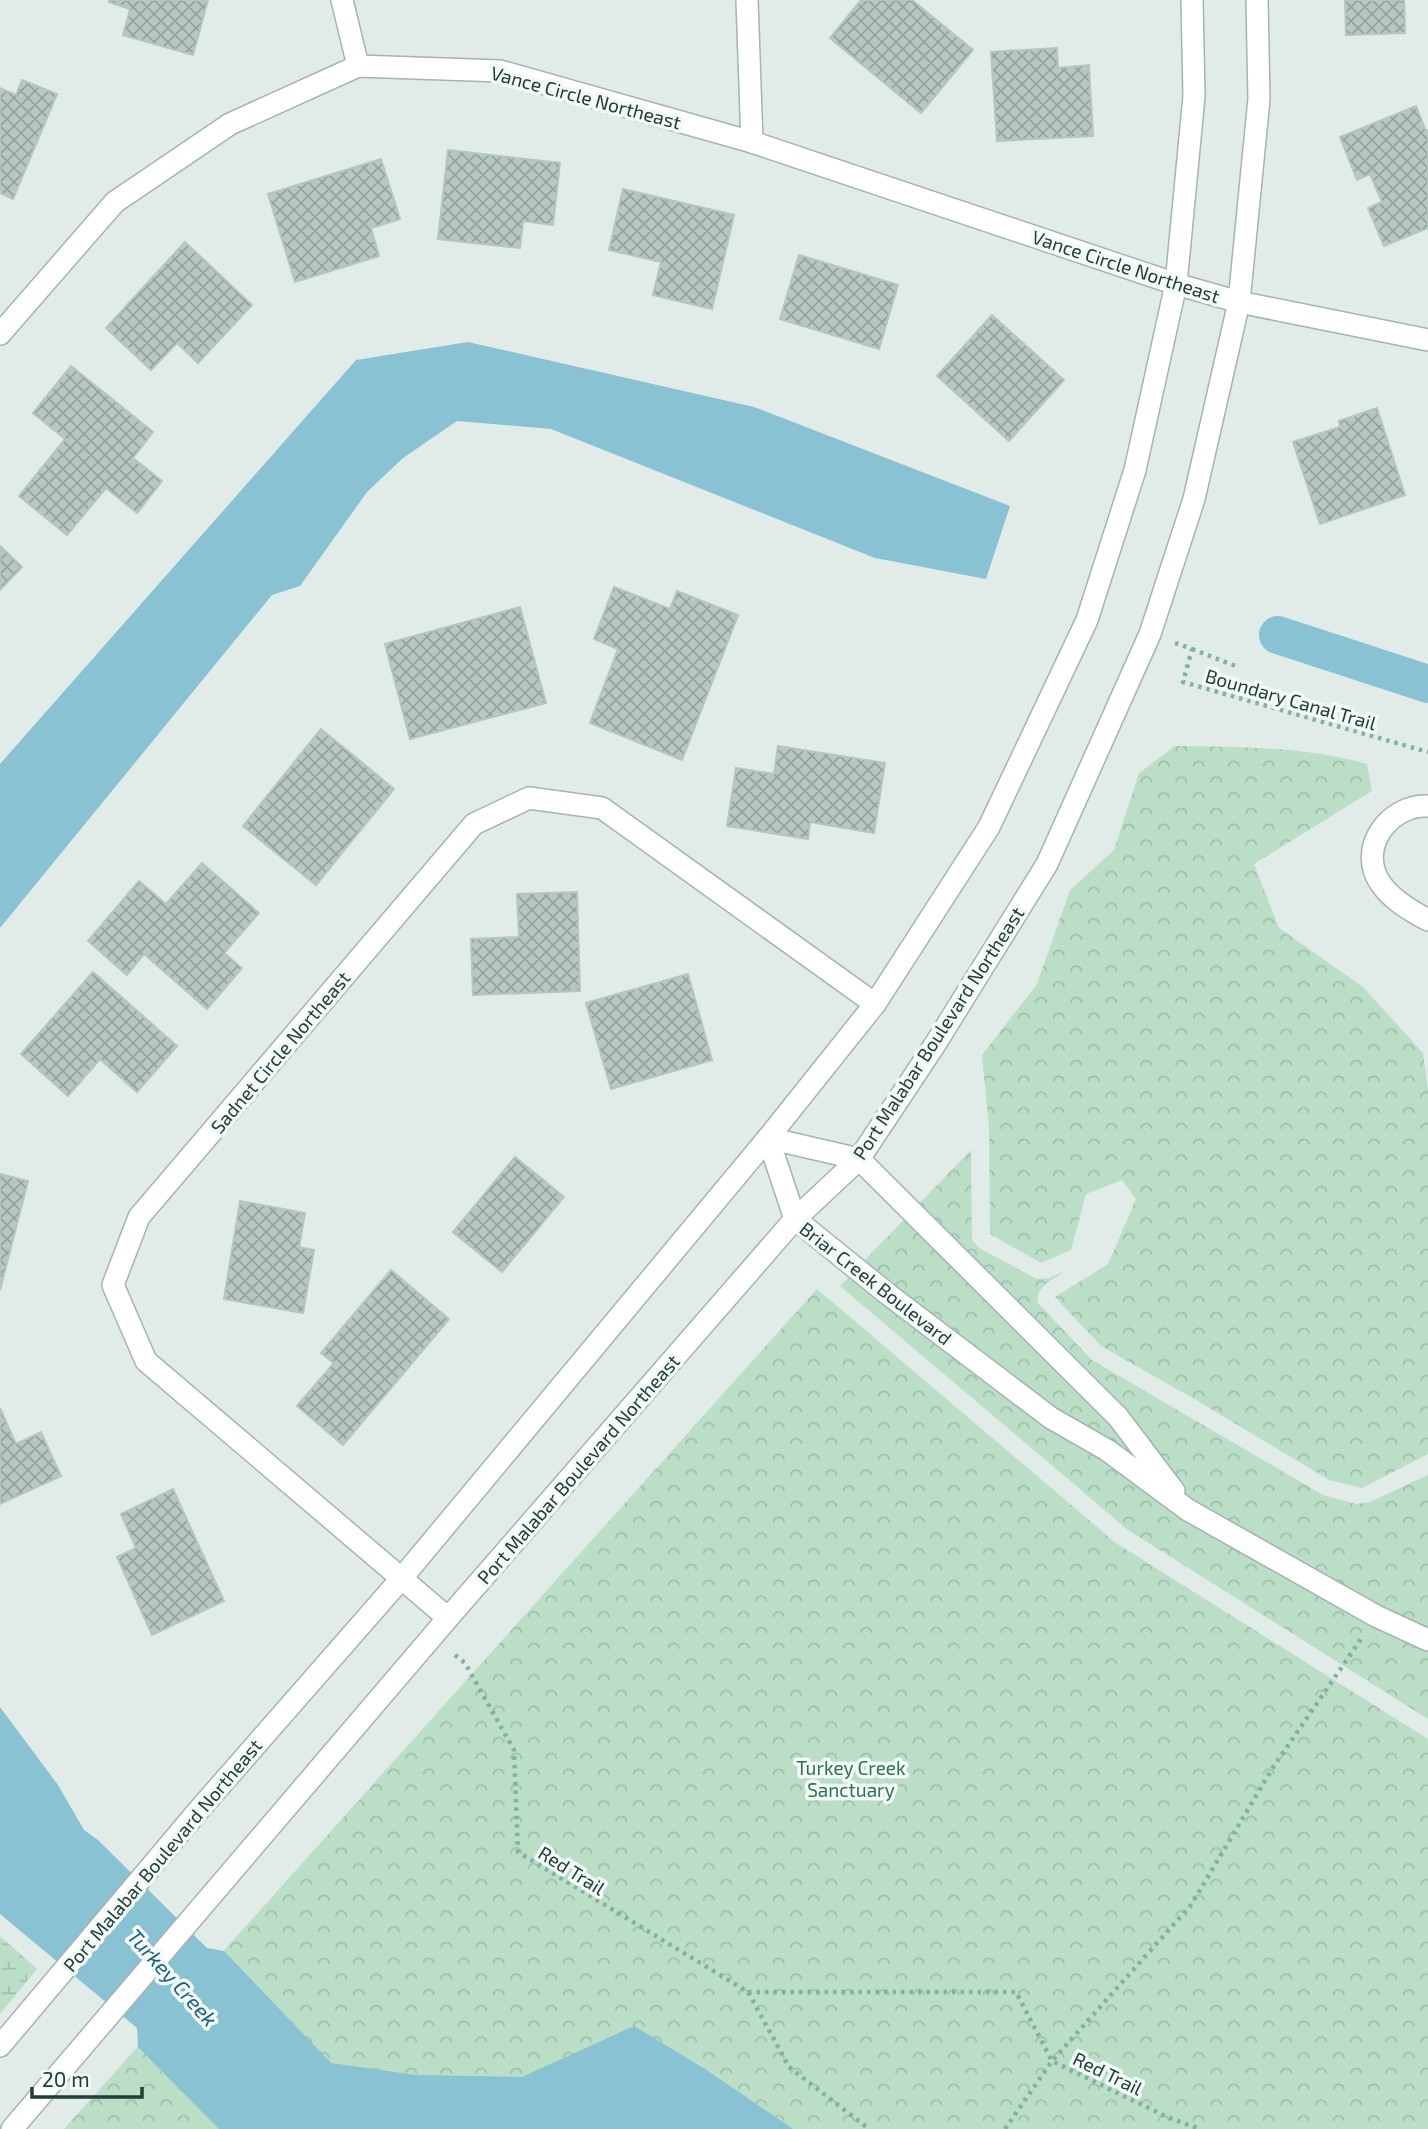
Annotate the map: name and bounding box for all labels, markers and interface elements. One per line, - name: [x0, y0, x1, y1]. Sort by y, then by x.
- street label: Vance Circle Northeast: [488, 61, 684, 133]
- street label: Vance Circle Northeast: [1029, 225, 1223, 307]
- street label: Boundary Canal Trail: [1203, 664, 1379, 734]
- street label: Port Malabar Boulevard Northeast: [848, 902, 1028, 1164]
- street label: Sadnet Circle Northeast: [205, 966, 355, 1138]
- street label: Briar Creek Boulevard: [796, 1217, 956, 1349]
- street label: Port Malabar Boulevard Northeast: [472, 1350, 684, 1588]
- street label: Port Malabar Boulevard Northeast: [58, 1734, 266, 1976]
- park label: Turkey Creek Sanctuary: [796, 1756, 906, 1801]
- street label: Red Trail: [534, 1841, 610, 1900]
- water label: Turkey Creek: [122, 1923, 223, 2032]
- street label: Red Trail: [1070, 2046, 1147, 2100]
- scale bar: [32, 2056, 142, 2100]
- text: 20 m: [42, 2066, 90, 2091]

